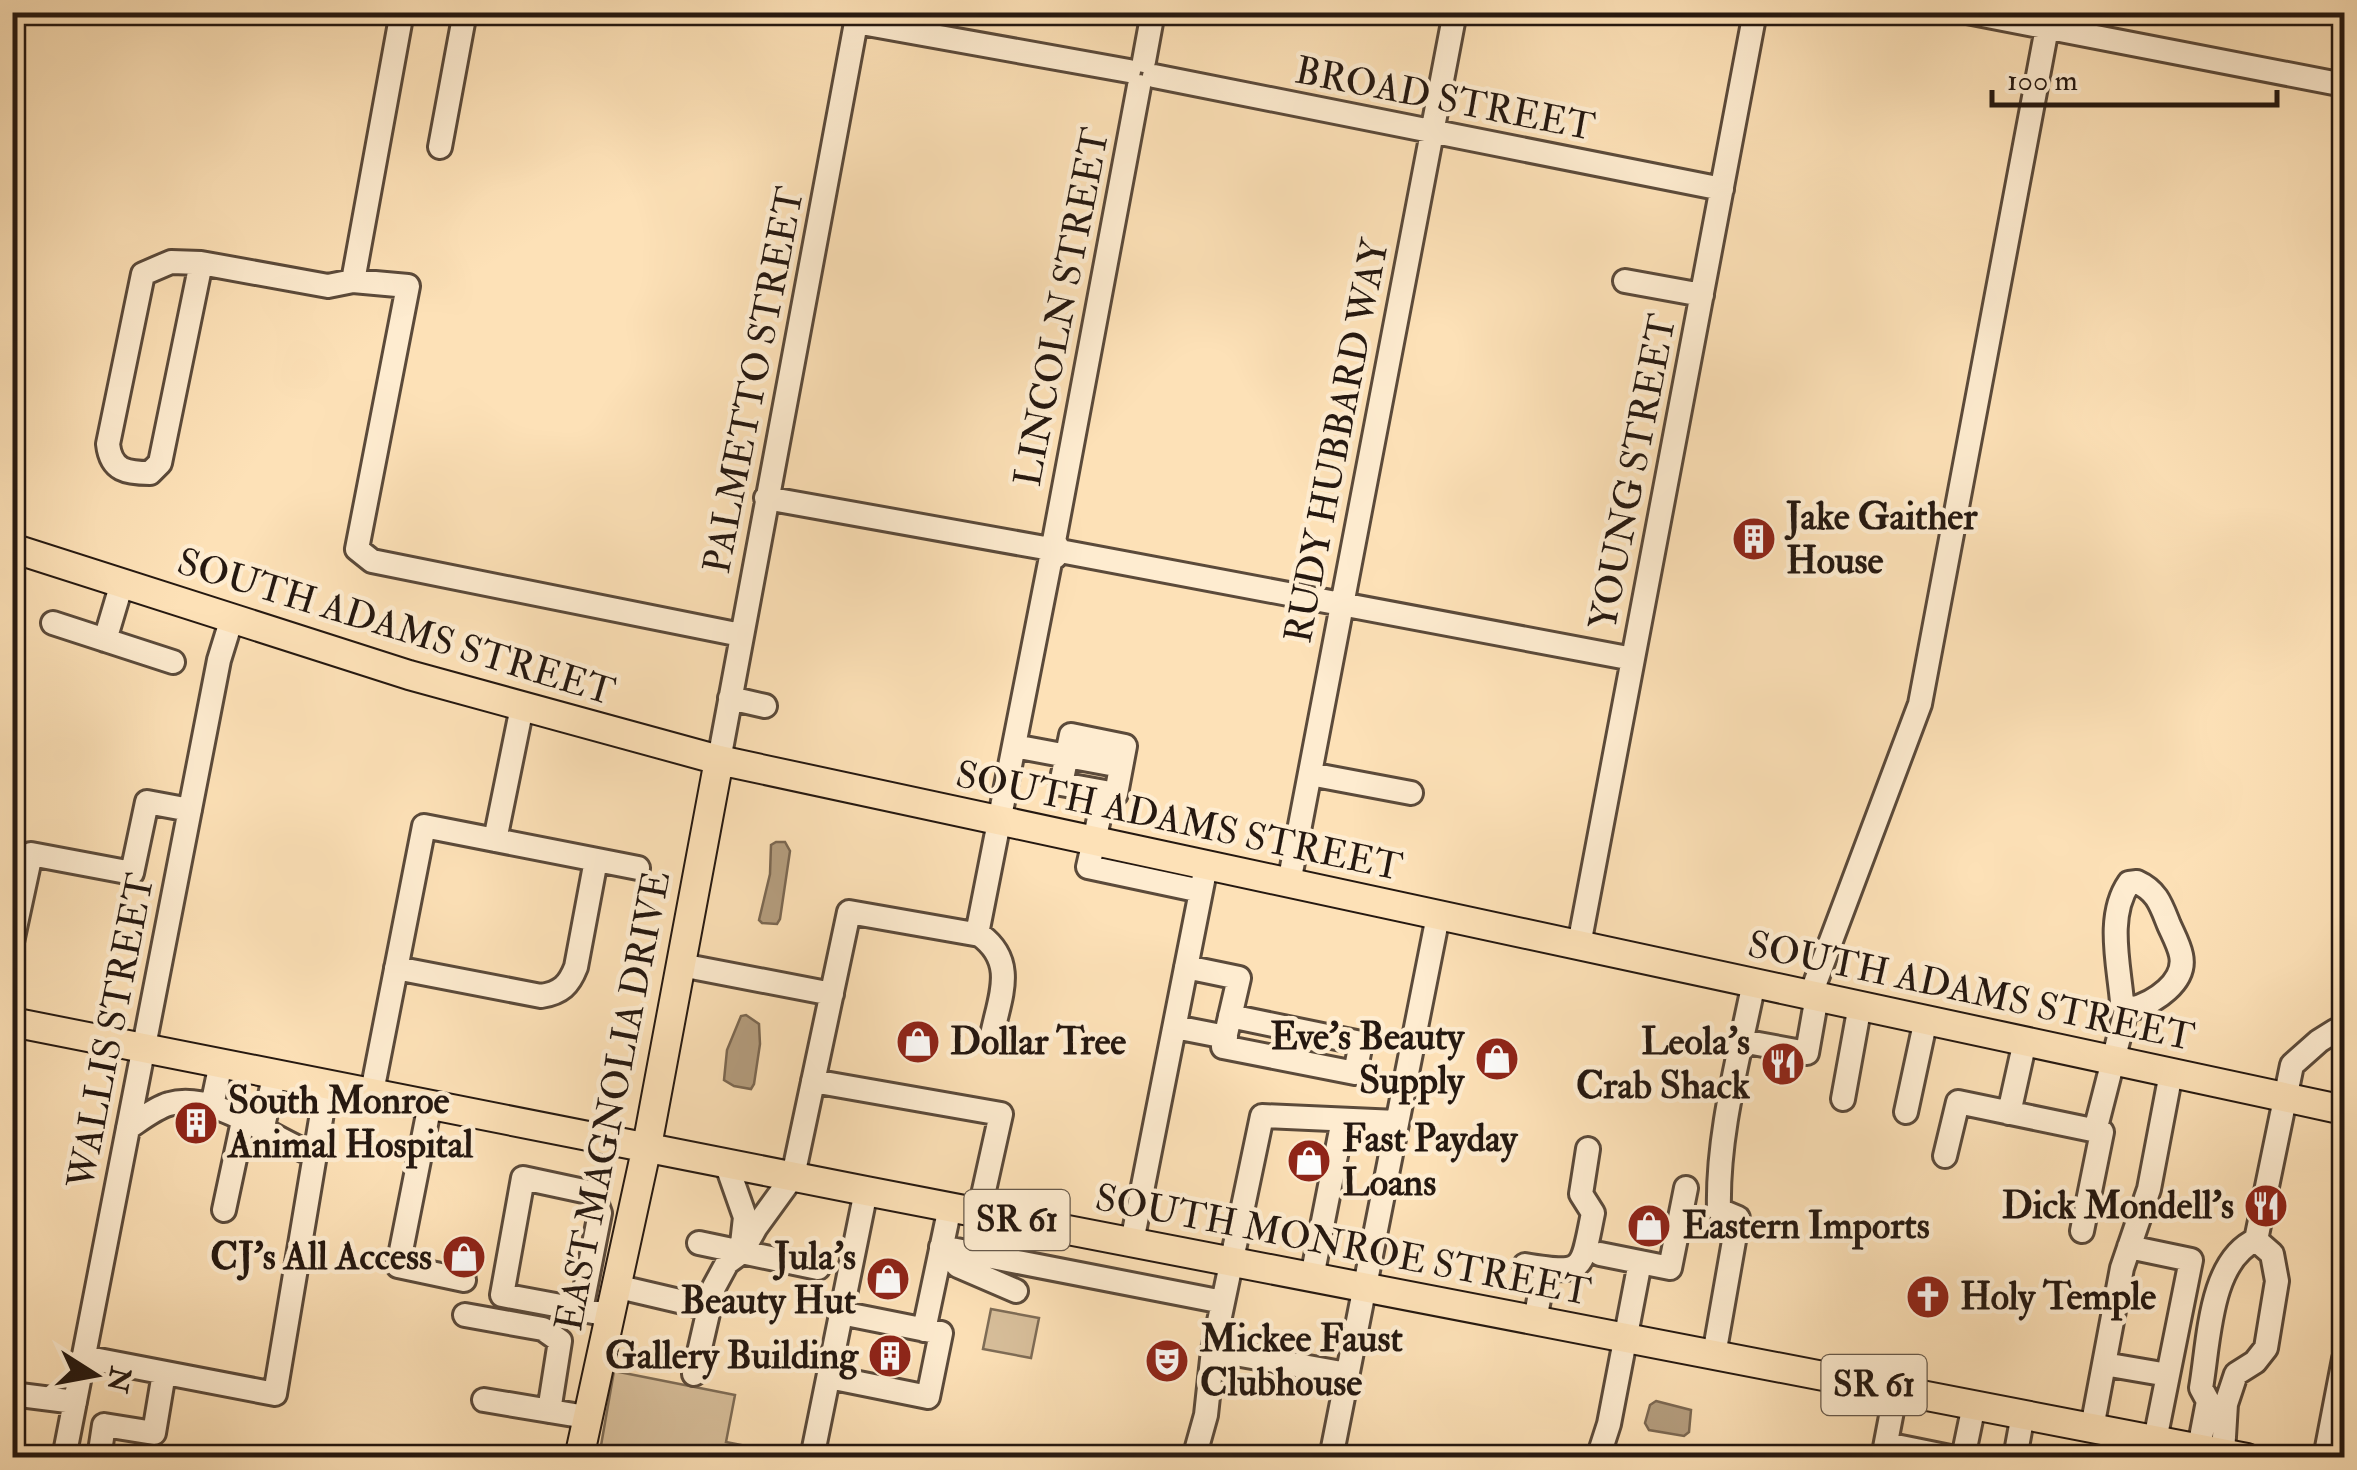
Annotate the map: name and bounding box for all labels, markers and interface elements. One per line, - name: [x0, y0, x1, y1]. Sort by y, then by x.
- scale bar: [1992, 45, 2277, 107]
- street label: BROAD STREET: [1291, 46, 1599, 152]
- text: 100 m: [2007, 62, 2078, 99]
- street label: LINCOLN STREET: [1004, 124, 1120, 490]
- street label: PALMETTO STREET: [693, 183, 815, 577]
- street label: RUDY HUBBARD WAY: [1274, 234, 1400, 647]
- street label: YOUNG STREET: [1579, 310, 1687, 634]
- place label: Jake Gaither House: [1784, 493, 1978, 585]
- building icon: Jake Gaither House: [1731, 516, 1777, 562]
- street label: SOUTH ADAMS STREET: [171, 538, 621, 716]
- street label: SOUTH ADAMS STREET: [951, 750, 1407, 892]
- street label: EAST MAGNOLIA DRIVE: [545, 867, 681, 1335]
- street label: WALLIS STREET: [57, 869, 165, 1194]
- street label: SOUTH ADAMS STREET: [1743, 920, 2199, 1062]
- place label: Eve's Beauty Supply: [1270, 1013, 1465, 1105]
- place label: Dollar Tree: [950, 1018, 1126, 1066]
- place label: Leola's Crab Shack: [1576, 1018, 1751, 1110]
- shop icon: Dollar Tree: [895, 1019, 941, 1065]
- shop icon: Eve's Beauty Supply: [1474, 1036, 1520, 1082]
- restaurant icon: Leola's Crab Shack: [1760, 1041, 1806, 1087]
- place label: South Monroe Animal Hospital: [226, 1077, 473, 1169]
- building icon: South Monroe Animal Hospital: [173, 1100, 219, 1146]
- place label: Fast Payday Loans: [1342, 1115, 1519, 1207]
- shop icon: Fast Payday Loans: [1286, 1138, 1332, 1184]
- street label: SOUTH MONROE STREET: [1091, 1173, 1595, 1317]
- place label: Dick Mondell's: [2002, 1182, 2234, 1230]
- restaurant icon: Dick Mondell's: [2243, 1183, 2289, 1229]
- road number: SR 61: [964, 1190, 1070, 1250]
- place label: Eastern Imports: [1682, 1202, 1930, 1250]
- shop icon: Eastern Imports: [1626, 1203, 1672, 1249]
- place label: CJ's All Access: [210, 1233, 432, 1281]
- place label: Jula's Beauty Hut: [680, 1233, 857, 1325]
- shop icon: CJ's All Access: [441, 1234, 487, 1280]
- shop icon: Jula's Beauty Hut: [865, 1256, 911, 1302]
- place label: Holy Temple: [1960, 1273, 2156, 1321]
- church icon: Holy Temple: [1905, 1274, 1951, 1320]
- place label: Mickee Faust Clubhouse: [1199, 1315, 1404, 1407]
- north arrow: [45, 1325, 145, 1425]
- place label: Gallery Building: [605, 1332, 859, 1380]
- building icon: Gallery Building: [867, 1333, 913, 1379]
- theatre icon: Mickee Faust Clubhouse: [1144, 1338, 1190, 1384]
- road number: SR 61: [1822, 1355, 1926, 1415]
- text: N: [98, 1363, 138, 1396]

